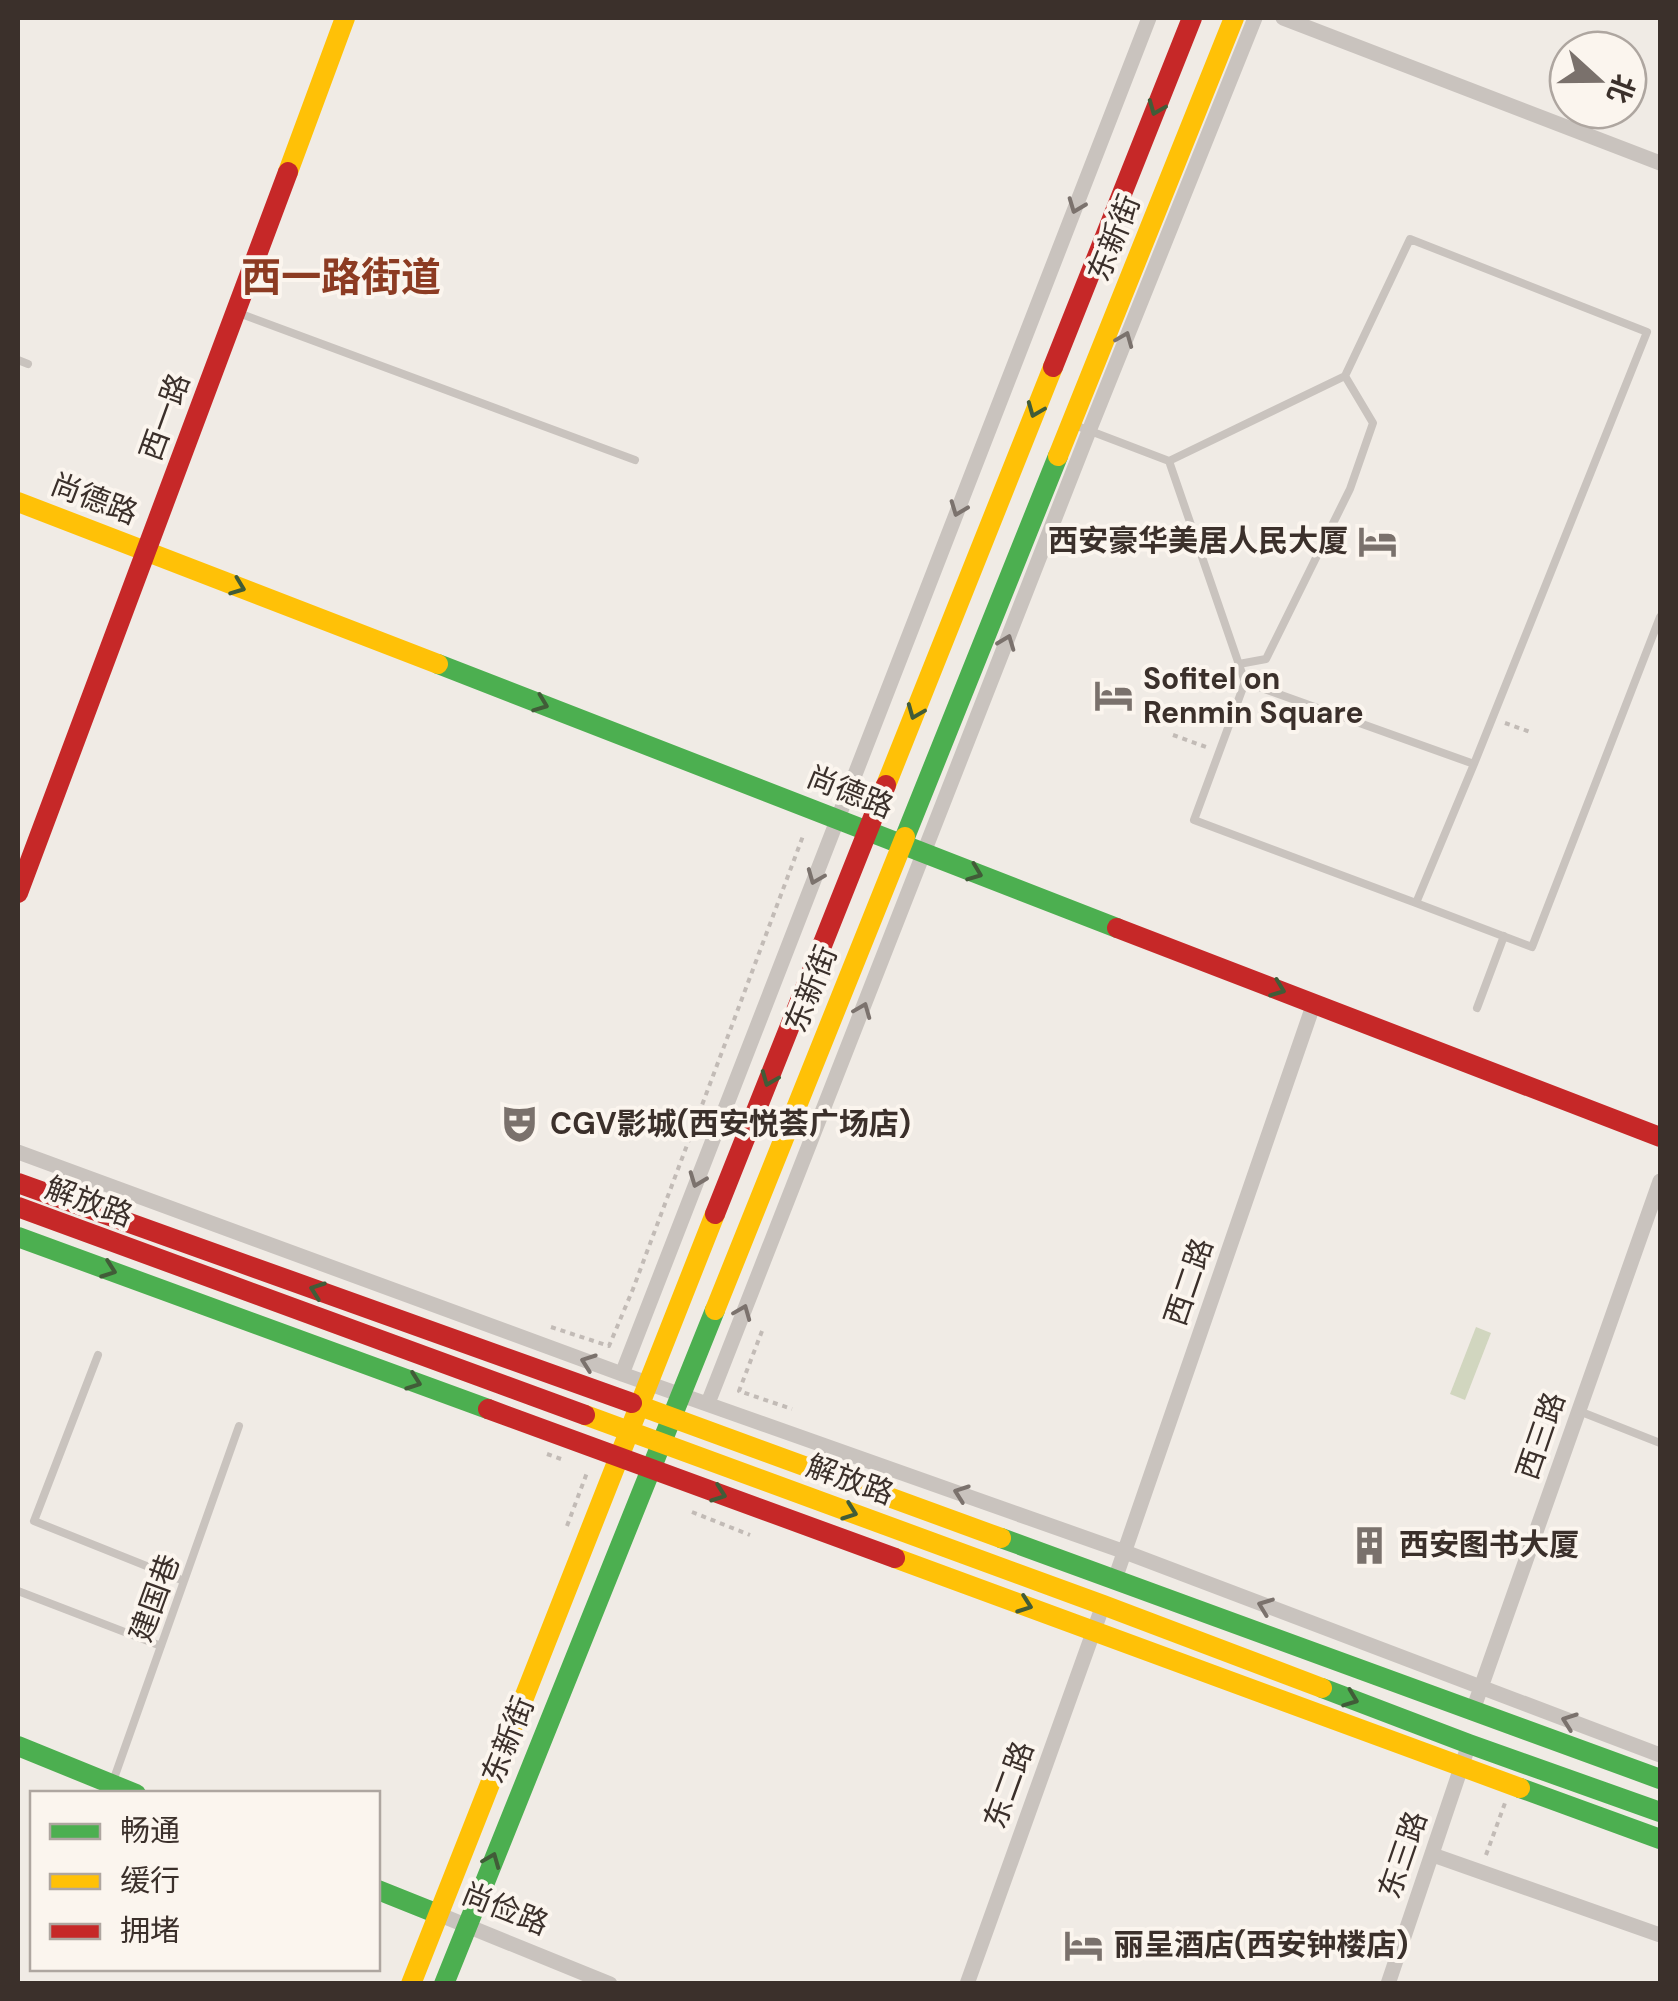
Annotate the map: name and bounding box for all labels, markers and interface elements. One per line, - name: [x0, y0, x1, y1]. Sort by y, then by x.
- north arrow: [1548, 30, 1648, 130]
- text: 北: [1599, 69, 1643, 108]
- one-way arrow: [1147, 98, 1167, 116]
- street label: 东新街: [1079, 189, 1148, 287]
- one-way arrow: [1067, 196, 1087, 214]
- district label: 西一路街道: [241, 251, 441, 303]
- one-way arrow: [1114, 332, 1134, 349]
- street label: 西一路: [131, 368, 198, 466]
- one-way arrow: [1027, 400, 1047, 418]
- street label: 尚德路: [45, 464, 143, 533]
- one-way arrow: [949, 499, 969, 517]
- hotel icon: 西安豪华美居人民大厦: [1357, 520, 1399, 562]
- place label: 西安豪华美居人民大厦: [1048, 521, 1348, 560]
- one-way arrow: [229, 575, 246, 596]
- one-way arrow: [995, 634, 1015, 652]
- place label: Sofitel on Renmin Square: [1143, 659, 1364, 732]
- hotel icon: Sofitel on Renmin Square: [1092, 675, 1134, 717]
- one-way arrow: [532, 692, 549, 713]
- one-way arrow: [907, 702, 927, 720]
- street label: 尚德路: [801, 757, 899, 826]
- one-way arrow: [965, 861, 982, 882]
- one-way arrow: [807, 868, 827, 885]
- street label: 东新街: [776, 940, 845, 1038]
- one-way arrow: [1269, 977, 1286, 998]
- one-way arrow: [851, 1002, 871, 1019]
- one-way arrow: [760, 1069, 780, 1087]
- theatre icon: CGV影城(西安悦荟广场店): [499, 1103, 541, 1145]
- place label: CGV影城(西安悦荟广场店): [550, 1104, 911, 1143]
- street label: 解放路: [40, 1168, 138, 1235]
- one-way arrow: [688, 1170, 708, 1188]
- street label: 西二路: [1155, 1233, 1222, 1331]
- one-way arrow: [100, 1258, 117, 1279]
- one-way arrow: [309, 1282, 327, 1302]
- one-way arrow: [732, 1304, 752, 1322]
- one-way arrow: [580, 1354, 598, 1374]
- one-way arrow: [405, 1370, 422, 1391]
- street label: 西三路: [1507, 1387, 1574, 1485]
- street label: 解放路: [801, 1446, 899, 1513]
- one-way arrow: [710, 1482, 727, 1503]
- one-way arrow: [953, 1484, 970, 1505]
- one-way arrow: [840, 1500, 858, 1520]
- building icon: 西安图书大厦: [1348, 1524, 1390, 1566]
- place label: 西安图书大厦: [1399, 1525, 1579, 1564]
- street label: 建国巷: [121, 1549, 188, 1647]
- one-way arrow: [1015, 1593, 1033, 1613]
- one-way arrow: [1258, 1597, 1275, 1617]
- one-way arrow: [1342, 1688, 1359, 1708]
- street label: 东新街: [473, 1691, 542, 1789]
- one-way arrow: [1561, 1713, 1579, 1733]
- street label: 东二路: [975, 1736, 1042, 1834]
- legend: [30, 1791, 380, 1971]
- street label: 东三路: [1369, 1806, 1436, 1904]
- text: 畅通: [120, 1811, 180, 1850]
- one-way arrow: [480, 1852, 500, 1870]
- text: 缓行: [120, 1861, 180, 1900]
- street label: 尚俭路: [456, 1874, 554, 1943]
- text: 拥堵: [120, 1911, 180, 1950]
- hotel icon: 丽呈酒店(西安钟楼店): [1063, 1924, 1105, 1966]
- place label: 丽呈酒店(西安钟楼店): [1114, 1925, 1408, 1964]

